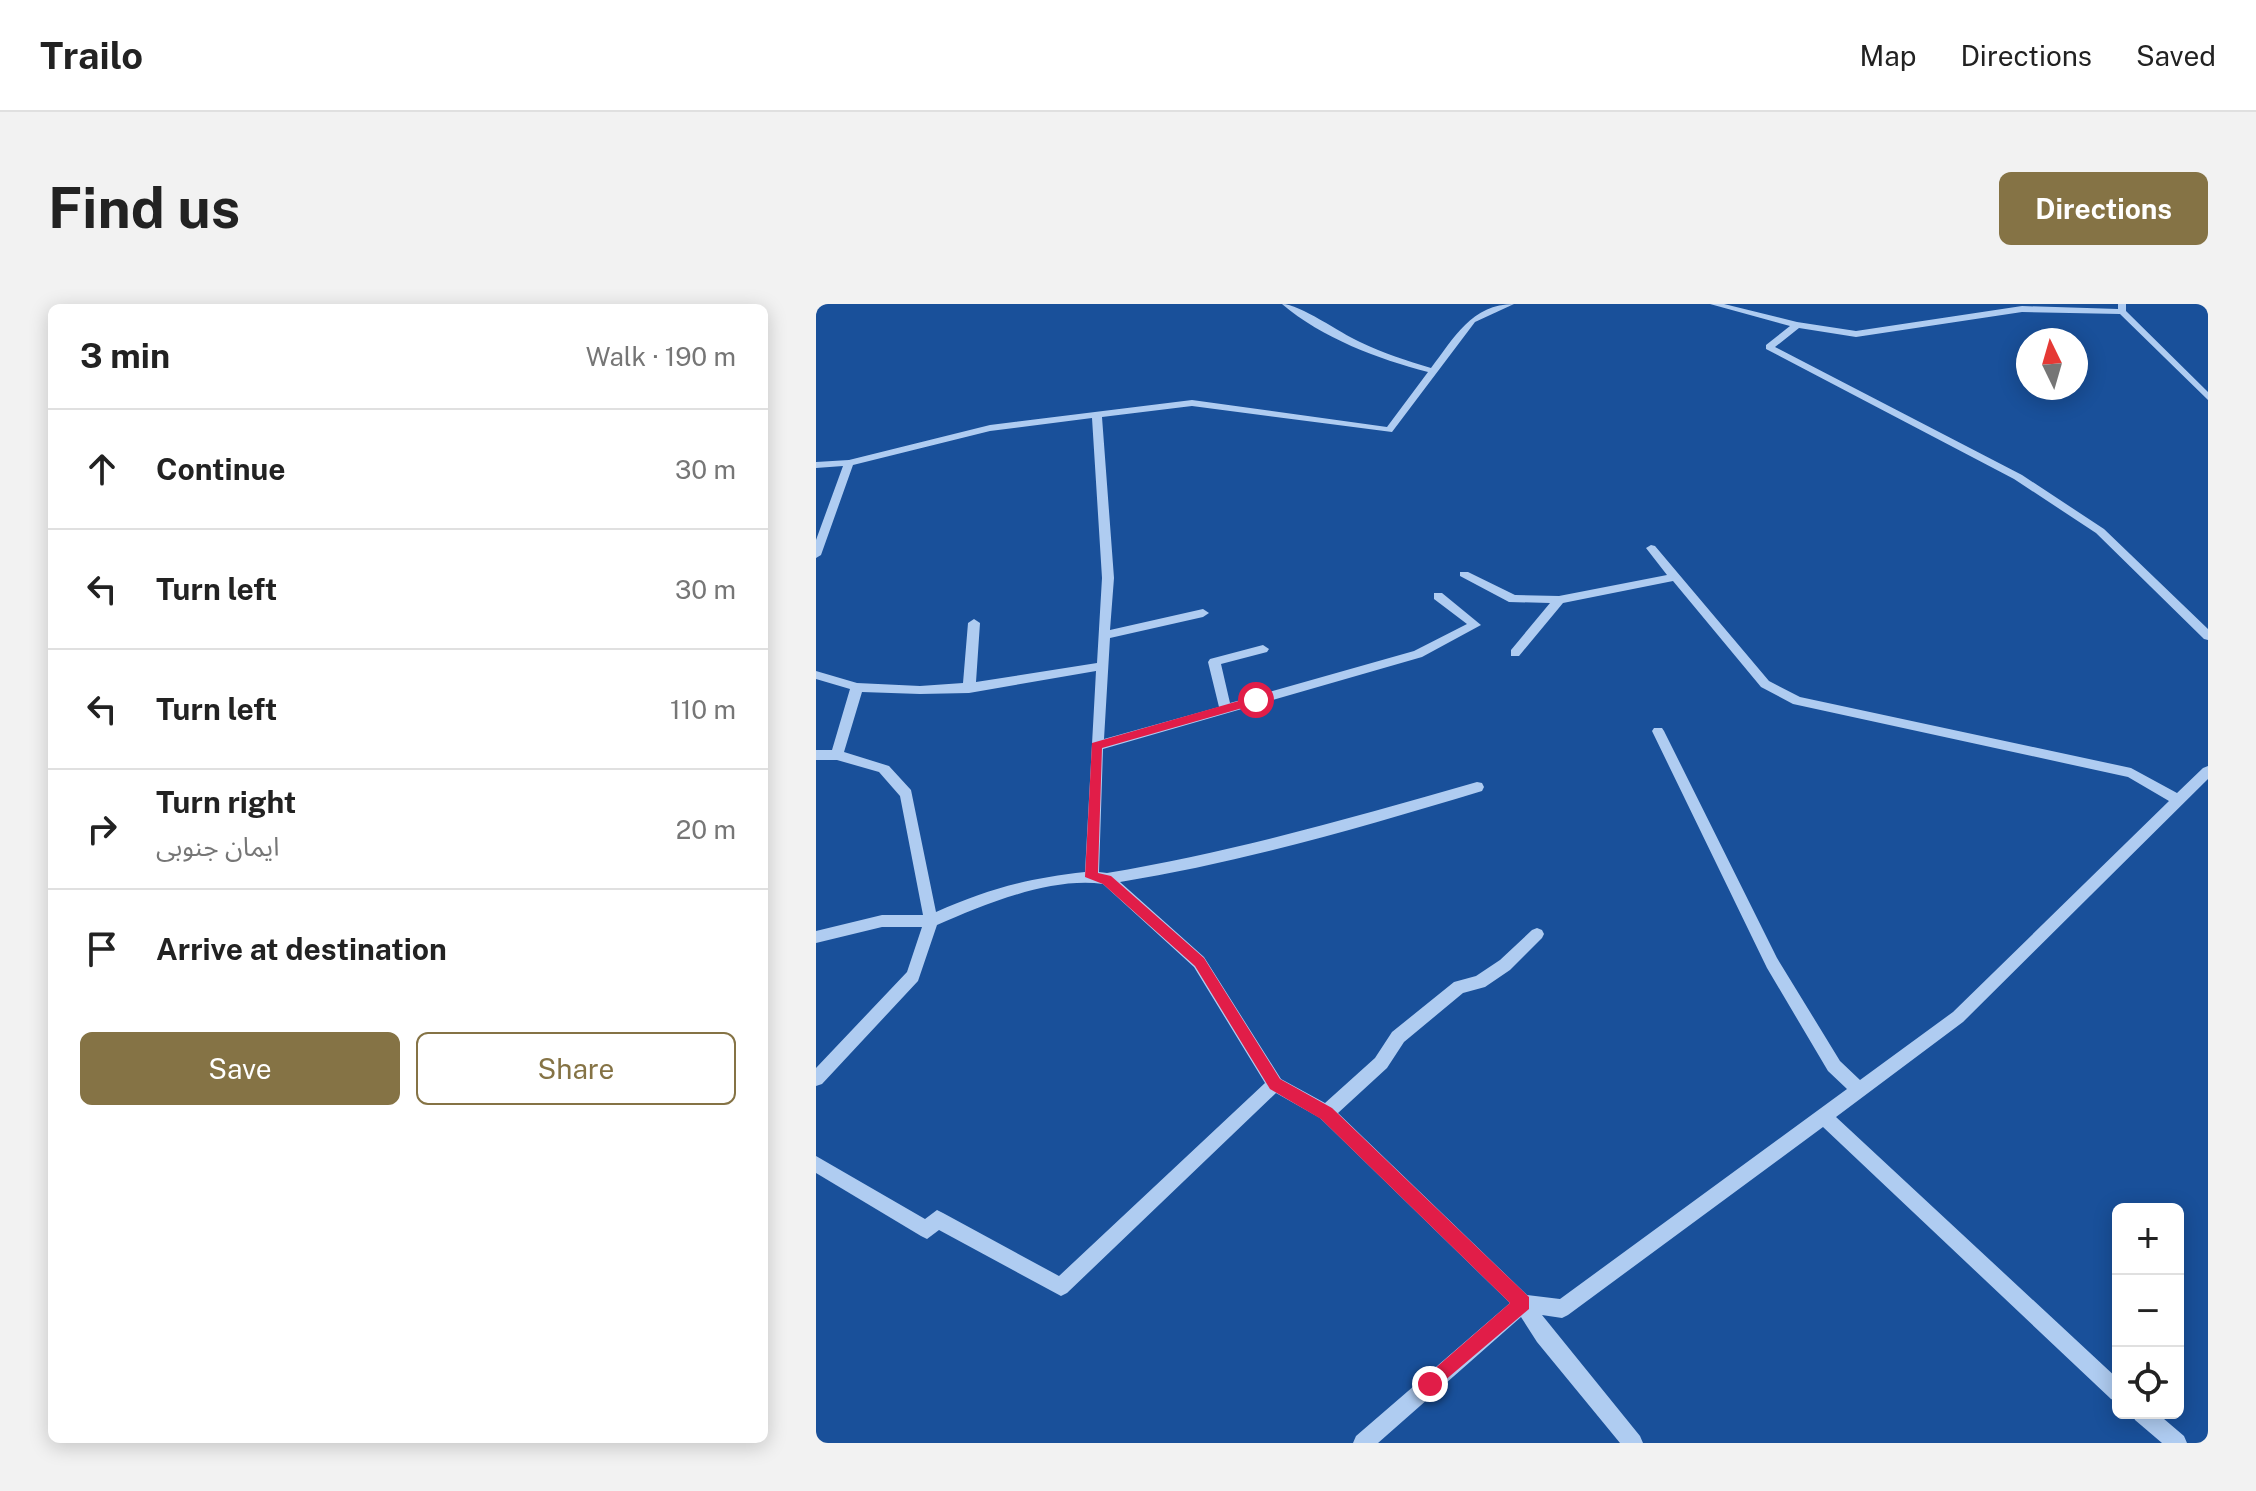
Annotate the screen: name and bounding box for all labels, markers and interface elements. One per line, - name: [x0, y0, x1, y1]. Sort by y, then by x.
- text: Trailo: [40, 33, 143, 78]
- text: Map: [1860, 39, 1916, 72]
- text: Directions: [1960, 39, 2092, 72]
- text: Saved: [2136, 39, 2216, 72]
- button: Directions: [1999, 172, 2208, 245]
- text: Find us: [48, 175, 240, 241]
- north arrow: [2016, 328, 2088, 400]
- text: 3 min: [80, 336, 170, 376]
- text: Walk · 190 m: [586, 341, 736, 372]
- icon: ahead: [80, 447, 124, 491]
- text: Continue: [156, 451, 286, 487]
- text: 30 m: [675, 454, 736, 485]
- icon: left: [80, 567, 124, 611]
- text: Turn left: [156, 571, 277, 607]
- text: 30 m: [675, 574, 736, 605]
- route start: [1238, 682, 1274, 718]
- icon: left: [80, 687, 124, 731]
- text: Turn left: [156, 691, 277, 727]
- text: 110 m: [670, 694, 736, 725]
- text: Turn right: [156, 784, 296, 820]
- icon: right: [80, 807, 124, 851]
- text: 20 m: [676, 814, 736, 845]
- text: ایمان جنوبی: [156, 831, 279, 862]
- icon: arrive: [80, 927, 124, 971]
- text: Arrive at destination: [156, 931, 447, 967]
- button: Save: [80, 1032, 400, 1105]
- button: Share: [416, 1032, 736, 1105]
- map controls: [2112, 1203, 2184, 1419]
- button: +: [2112, 1203, 2184, 1275]
- button: −: [2112, 1275, 2184, 1347]
- button: locate: [2112, 1347, 2184, 1419]
- route end: [1412, 1366, 1448, 1402]

